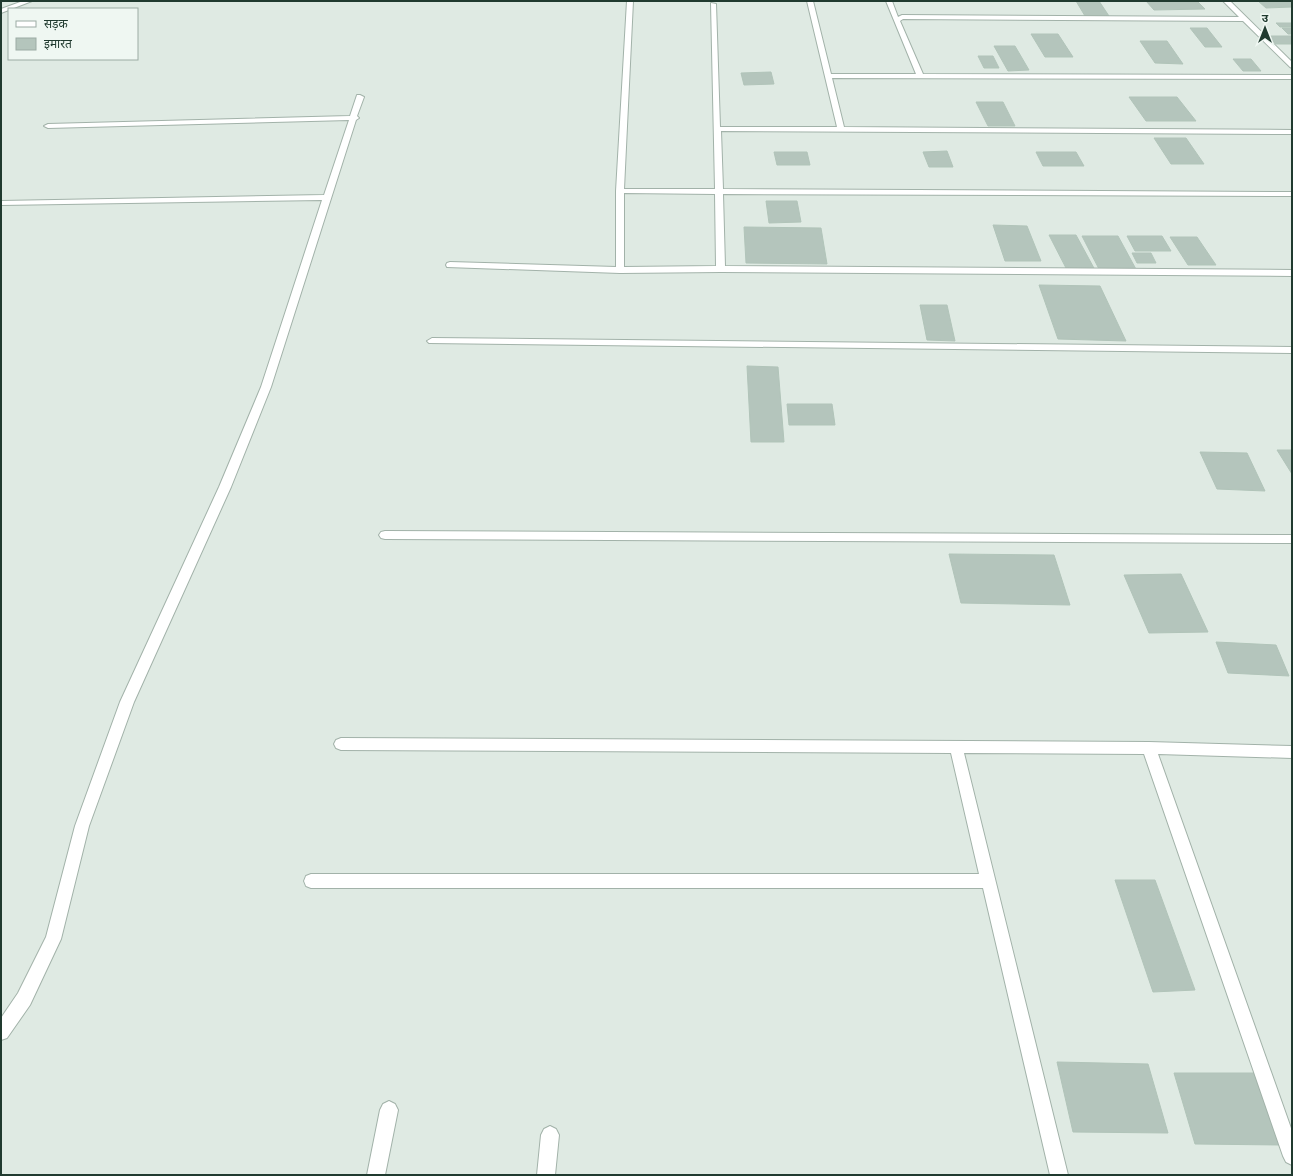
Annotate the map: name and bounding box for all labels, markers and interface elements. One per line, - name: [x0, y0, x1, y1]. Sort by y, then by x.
- legend: [8, 8, 138, 60]
- north arrow: [1245, 8, 1285, 48]
- text: उ: [1262, 11, 1269, 25]
- text: सड़क: [44, 16, 69, 31]
- text: इमारत: [44, 36, 73, 51]

